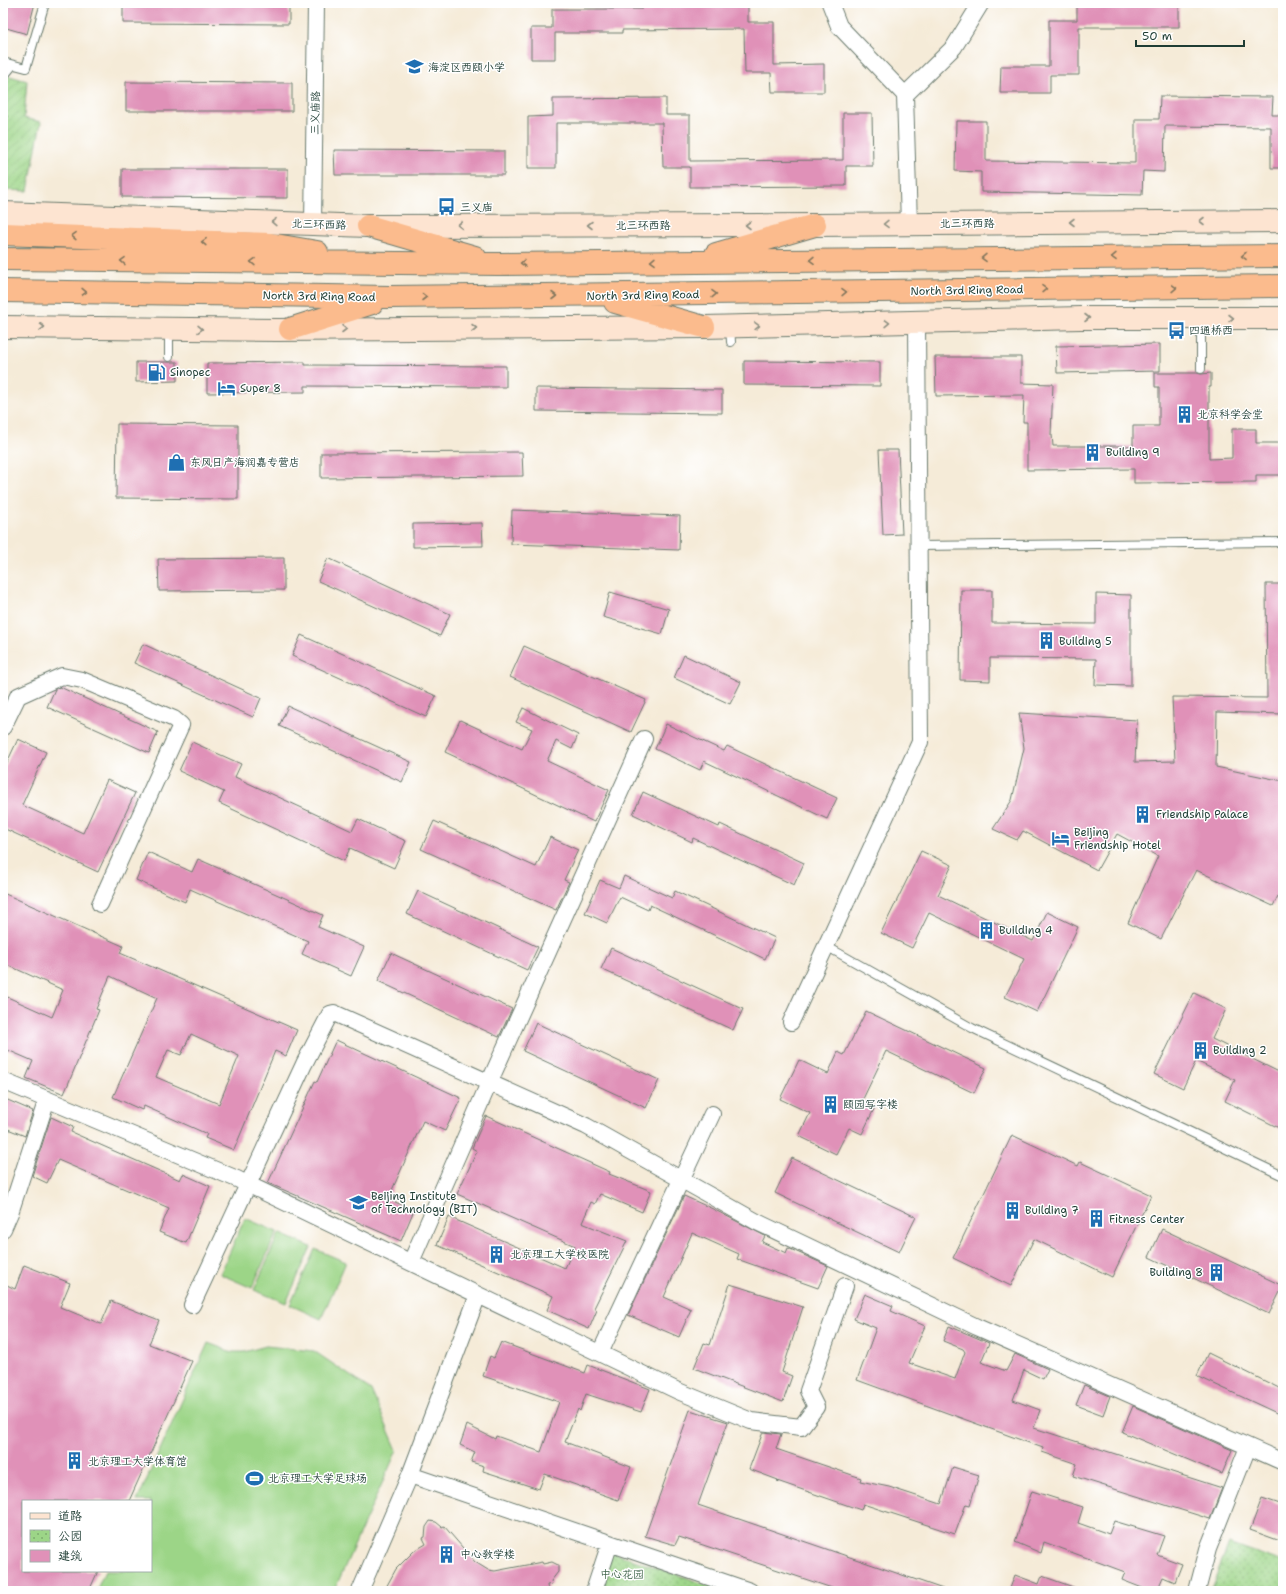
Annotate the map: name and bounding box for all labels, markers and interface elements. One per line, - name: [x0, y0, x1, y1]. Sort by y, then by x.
- scale bar: [1136, 22, 1244, 48]
- text: 50 m: [1142, 28, 1172, 44]
- school or university icon: 海淀区西颐小学: [405, 57, 425, 77]
- place label: 海淀区西颐小学: [428, 60, 505, 75]
- street label: 三义庙路: [308, 91, 323, 135]
- bus stop icon: 三义庙: [437, 197, 457, 217]
- place label: 三义庙: [460, 200, 493, 215]
- street label: 北三环西路: [291, 216, 347, 233]
- street label: 北三环西路: [940, 216, 995, 231]
- one-way arrow: [1199, 217, 1205, 225]
- one-way arrow: [271, 218, 277, 227]
- street label: 北三环西路: [616, 218, 671, 233]
- one-way arrow: [1069, 218, 1075, 226]
- one-way arrow: [883, 220, 889, 228]
- one-way arrow: [457, 221, 463, 230]
- one-way arrow: [587, 221, 593, 229]
- one-way arrow: [745, 221, 751, 229]
- one-way arrow: [71, 232, 77, 241]
- one-way arrow: [201, 237, 207, 246]
- one-way arrow: [1241, 252, 1247, 260]
- one-way arrow: [1111, 253, 1117, 261]
- one-way arrow: [981, 254, 987, 262]
- one-way arrow: [120, 256, 126, 265]
- one-way arrow: [809, 256, 815, 264]
- one-way arrow: [650, 257, 656, 266]
- one-way arrow: [250, 258, 256, 266]
- one-way arrow: [520, 259, 526, 267]
- street label: North 3rd Ring Road: [910, 282, 1024, 299]
- one-way arrow: [1171, 284, 1177, 292]
- one-way arrow: [1041, 285, 1047, 293]
- street label: North 3rd Ring Road: [586, 287, 700, 304]
- one-way arrow: [81, 288, 87, 296]
- street label: North 3rd Ring Road: [262, 288, 376, 305]
- one-way arrow: [841, 288, 847, 296]
- one-way arrow: [711, 290, 717, 298]
- one-way arrow: [551, 292, 557, 300]
- one-way arrow: [421, 293, 427, 301]
- one-way arrow: [1084, 314, 1090, 322]
- one-way arrow: [1228, 314, 1234, 322]
- one-way arrow: [884, 319, 890, 327]
- bus stop icon: 四通桥西: [1166, 320, 1186, 340]
- one-way arrow: [754, 322, 760, 330]
- one-way arrow: [39, 323, 45, 331]
- place label: 四通桥西: [1189, 323, 1233, 338]
- one-way arrow: [197, 324, 203, 333]
- one-way arrow: [471, 324, 477, 332]
- one-way arrow: [341, 325, 347, 333]
- fuel station icon: Sinopec: [147, 362, 167, 382]
- place label: Sinopec: [170, 365, 211, 380]
- hotel icon: Super 8: [217, 378, 237, 398]
- place label: Super 8: [240, 381, 281, 396]
- building icon: 北京科学会堂: [1174, 404, 1194, 424]
- place label: 北京科学会堂: [1197, 407, 1263, 422]
- building icon: Building 9: [1083, 442, 1103, 462]
- place label: Building 9: [1106, 445, 1160, 460]
- shop icon: 东风日产海润嘉专营店: [167, 452, 187, 472]
- place label: 东风日产海润嘉专营店: [190, 455, 300, 470]
- building icon: Building 5: [1036, 631, 1056, 651]
- place label: Building 5: [1059, 634, 1112, 649]
- building icon: Friendship Palace: [1133, 804, 1153, 824]
- place label: Friendship Palace: [1156, 807, 1248, 822]
- place label: Beijing Friendship Hotel: [1074, 825, 1161, 853]
- hotel icon: Beijing Friendship Hotel: [1051, 828, 1071, 848]
- building icon: Building 4: [976, 920, 996, 940]
- place label: Building 4: [999, 923, 1053, 938]
- building icon: Building 2: [1190, 1040, 1210, 1060]
- place label: Building 2: [1213, 1043, 1267, 1058]
- building icon: 颐园写字楼: [820, 1094, 840, 1114]
- place label: 颐园写字楼: [843, 1097, 898, 1112]
- place label: Beijing Institute of Technology (BIT): [371, 1189, 477, 1217]
- school or university icon: Beijing Institute of Technology (BIT): [348, 1192, 368, 1212]
- building icon: Building 7: [1002, 1200, 1022, 1220]
- place label: Building 7: [1025, 1203, 1079, 1218]
- building icon: Fitness Center: [1086, 1209, 1106, 1229]
- place label: Fitness Center: [1109, 1212, 1185, 1227]
- building icon: 北京理工大学校医院: [487, 1244, 507, 1264]
- place label: 北京理工大学校医院: [510, 1247, 609, 1262]
- building icon: Building 8: [1206, 1262, 1226, 1282]
- place label: Building 8: [1149, 1265, 1203, 1280]
- building icon: 北京理工大学体育馆: [65, 1451, 85, 1471]
- place label: 北京理工大学体育馆: [88, 1454, 187, 1469]
- sports icon: 北京理工大学足球场: [245, 1468, 265, 1488]
- place label: 北京理工大学足球场: [268, 1471, 367, 1486]
- legend: [22, 1500, 152, 1572]
- text: 道路: [58, 1508, 82, 1524]
- text: 公园: [58, 1528, 82, 1544]
- building icon: 中心教学楼: [437, 1544, 457, 1564]
- place label: 中心教学楼: [460, 1547, 515, 1562]
- text: 建筑: [58, 1548, 82, 1564]
- park label: 中心花园: [600, 1567, 644, 1582]

